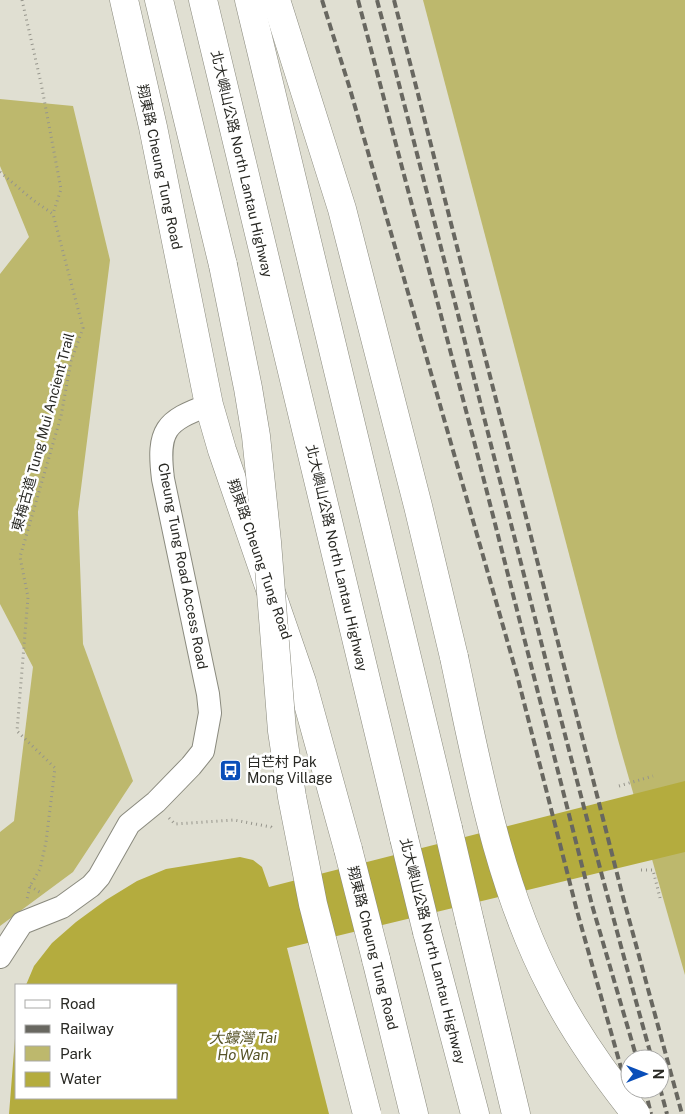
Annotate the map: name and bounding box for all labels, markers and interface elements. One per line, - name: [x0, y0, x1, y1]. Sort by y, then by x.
- street label: 北大嶼山公路 North Lantau Highway: [208, 49, 276, 280]
- street label: 翔東路 Cheung Tung Road: [135, 83, 185, 251]
- street label: 東梅古道 Tung Mui Ancient Trail: [9, 331, 77, 533]
- street label: 北大嶼山公路 North Lantau Highway: [303, 443, 371, 674]
- street label: Cheung Tung Road Access Road: [155, 461, 211, 671]
- street label: 翔東路 Cheung Tung Road: [225, 477, 295, 641]
- place label: 白芒村 Pak Mong Village: [247, 754, 332, 786]
- bus stop icon: 白芒村 Pak Mong Village: [219, 758, 243, 782]
- street label: 北大嶼山公路 North Lantau Highway: [397, 836, 469, 1066]
- street label: 翔東路 Cheung Tung Road: [345, 864, 401, 1032]
- legend: [15, 984, 178, 1099]
- text: Road: [60, 995, 96, 1012]
- text: Railway: [60, 1020, 114, 1037]
- water label: 大蠔灣 Tai Ho Wan: [209, 1029, 277, 1063]
- text: Park: [60, 1045, 92, 1062]
- north arrow: [620, 1049, 670, 1099]
- text: N: [650, 1069, 666, 1079]
- text: Water: [60, 1070, 102, 1087]

